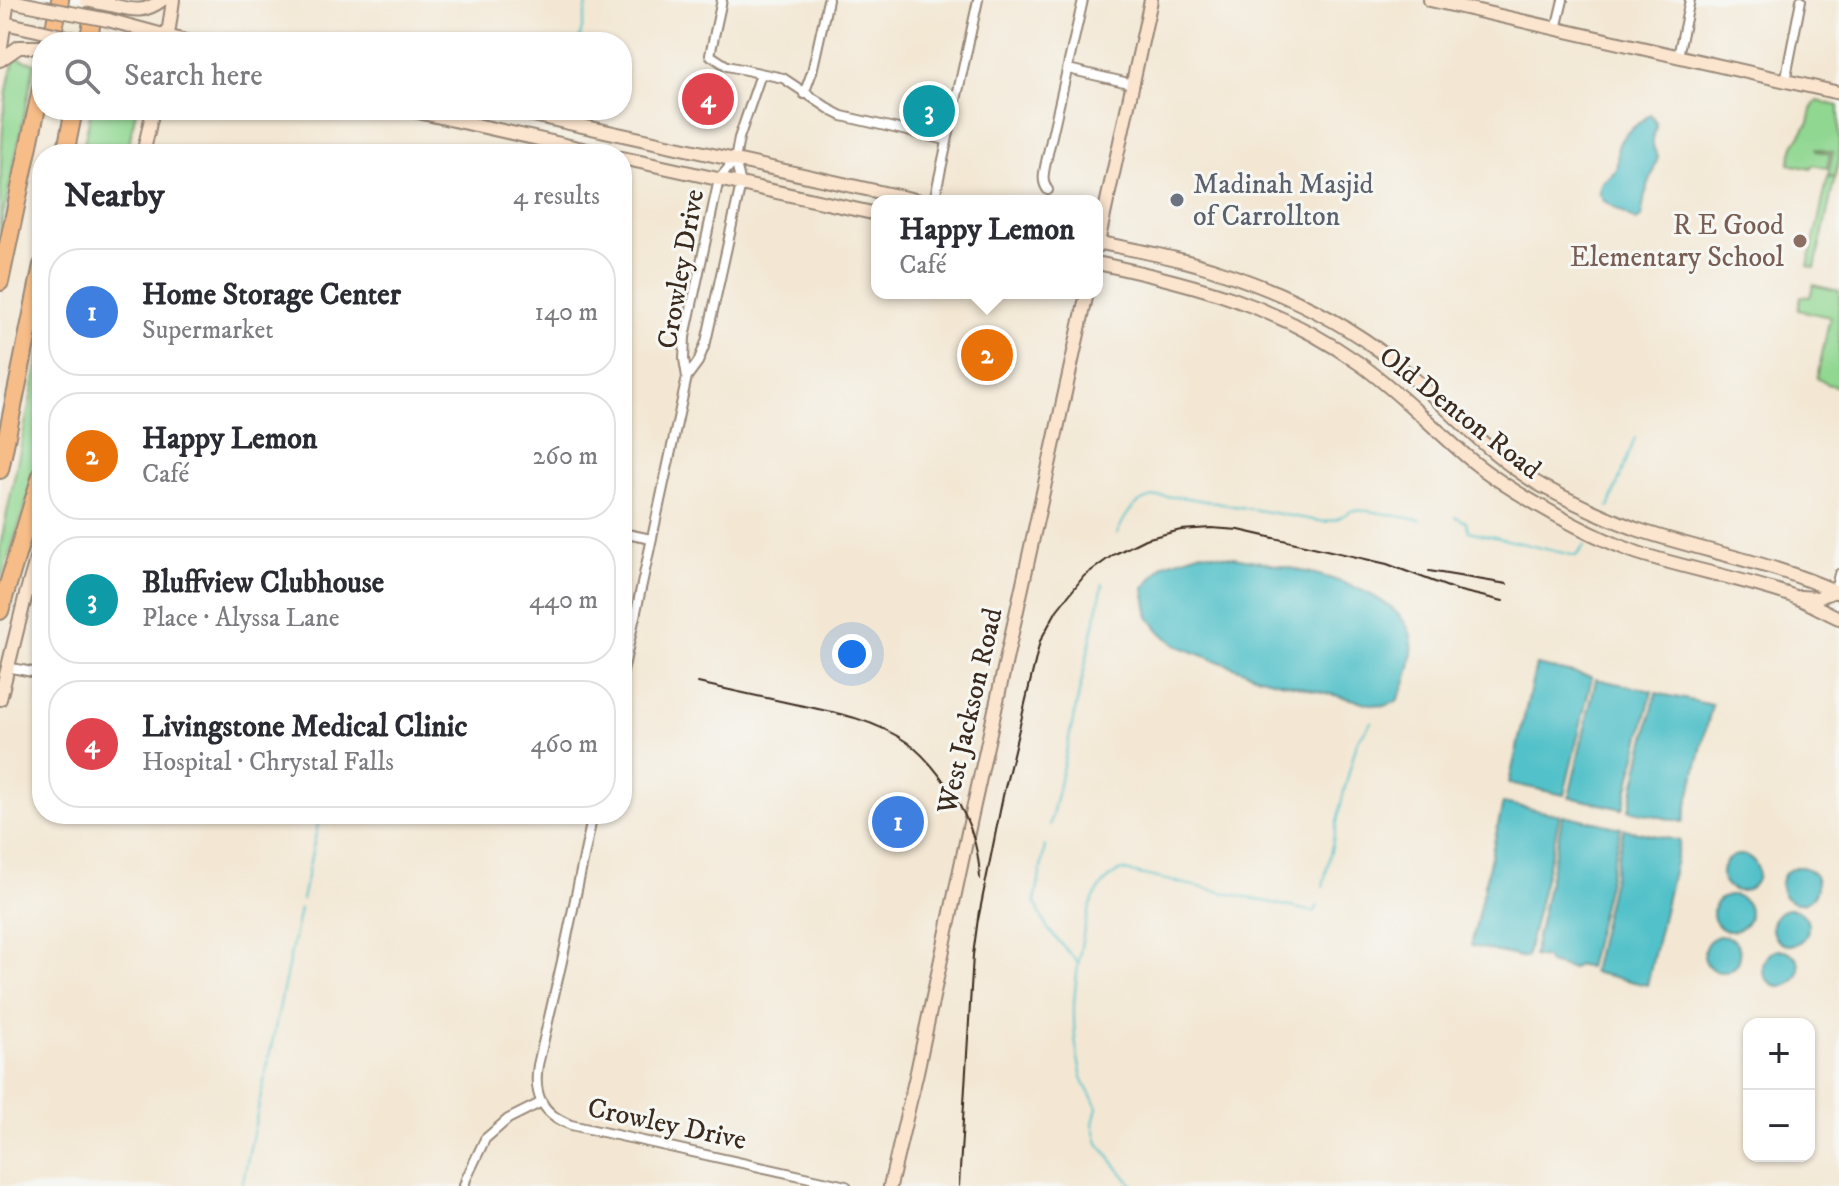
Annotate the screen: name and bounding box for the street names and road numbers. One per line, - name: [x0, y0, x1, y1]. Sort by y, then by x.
- street label: Crowley Drive: [650, 186, 712, 352]
- street label: Old Denton Road: [1372, 339, 1548, 487]
- street label: West Jackson Road: [929, 605, 1011, 818]
- street label: Crowley Drive: [584, 1090, 750, 1158]

